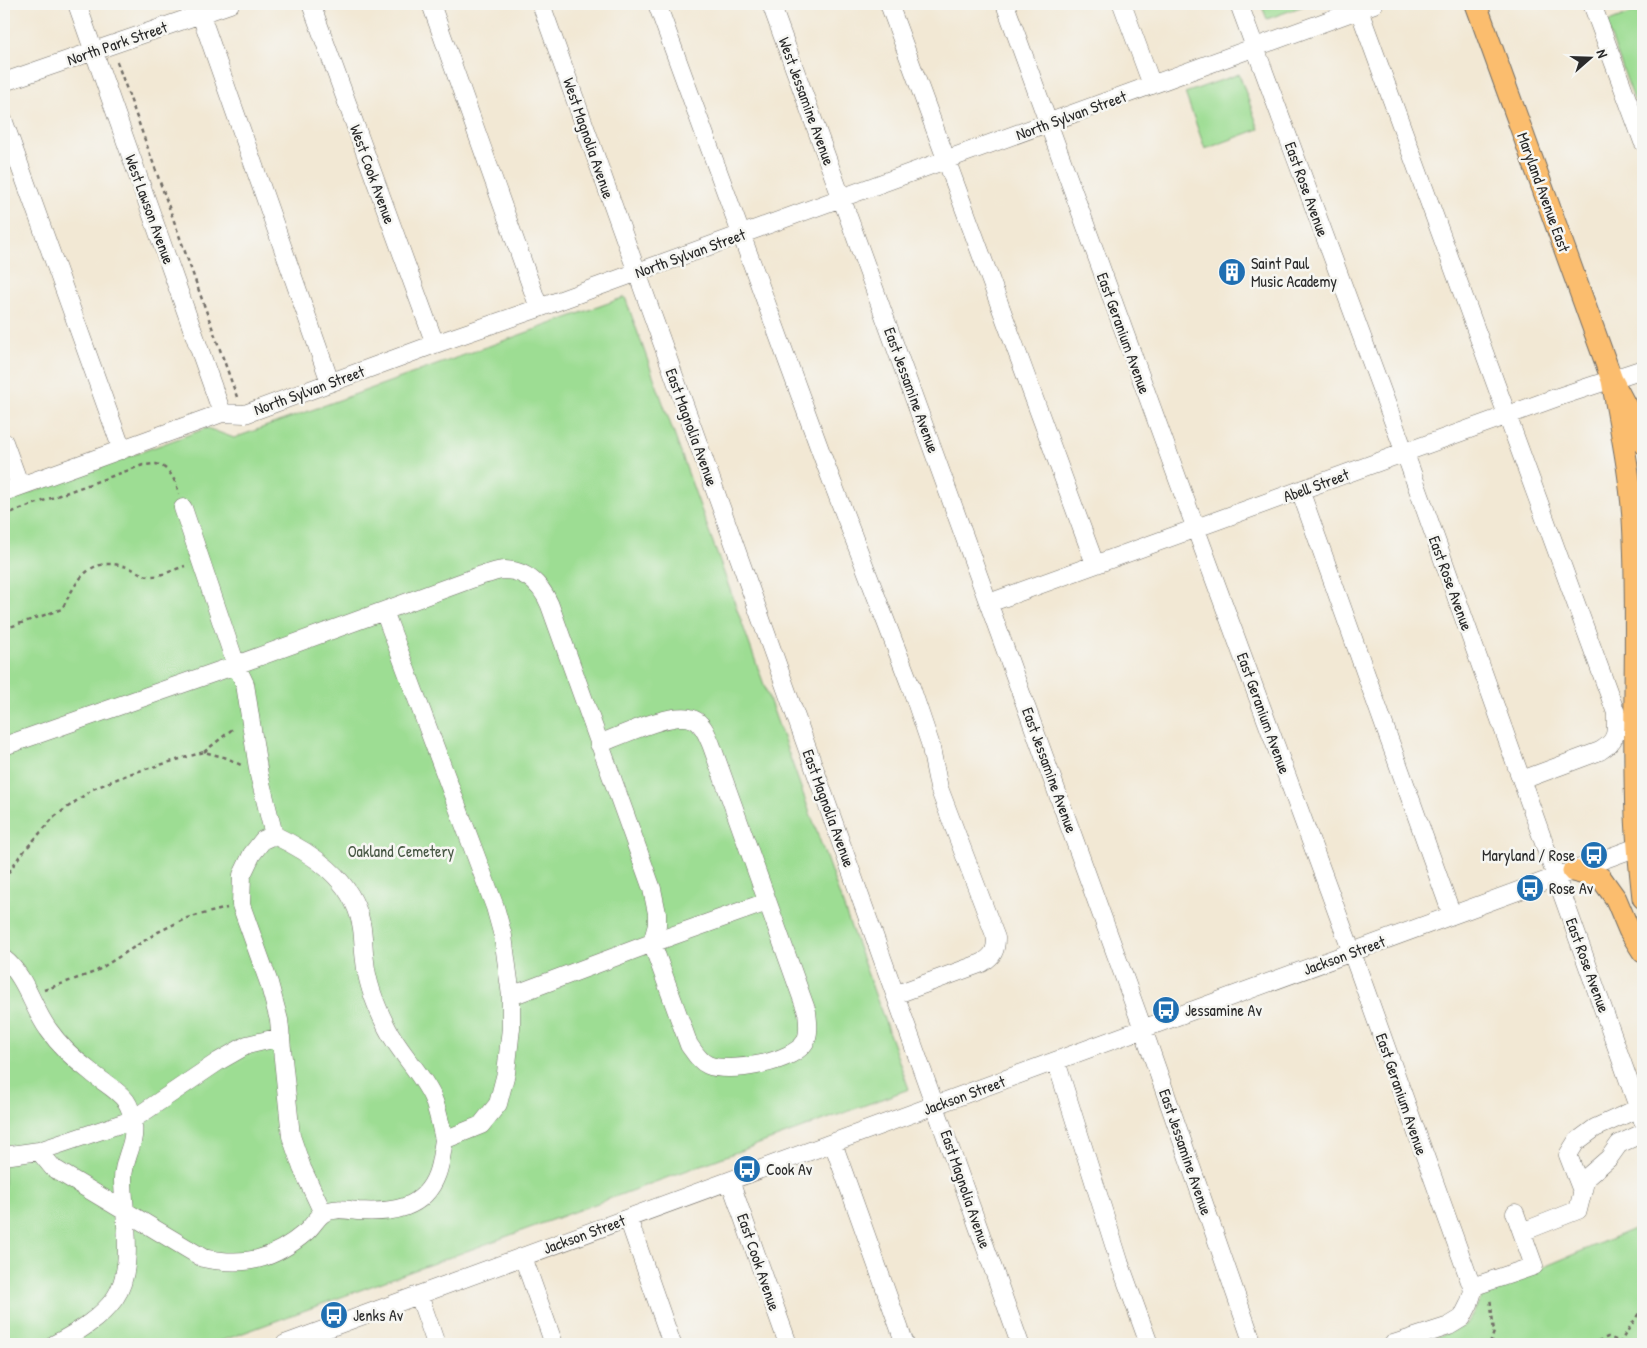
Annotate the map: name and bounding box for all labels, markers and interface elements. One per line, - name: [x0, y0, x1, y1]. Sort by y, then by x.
- street label: North Park Street: [64, 15, 171, 70]
- north arrow: [1564, 32, 1614, 82]
- street label: West Jessamine Avenue: [774, 34, 841, 169]
- text: N: [1592, 47, 1613, 61]
- street label: West Magnolia Avenue: [558, 75, 620, 202]
- street label: North Sylvan Street: [1013, 85, 1130, 145]
- street label: West Cook Avenue: [345, 121, 401, 227]
- street label: Maryland Avenue East: [1512, 129, 1576, 255]
- street label: East Rose Avenue: [1280, 139, 1335, 240]
- street label: West Lawson Avenue: [120, 151, 180, 268]
- street label: North Sylvan Street: [632, 223, 749, 283]
- place label: Saint Paul Music Academy: [1251, 252, 1337, 292]
- building icon: Saint Paul Music Academy: [1217, 257, 1247, 287]
- street label: East Geranium Avenue: [1092, 269, 1156, 397]
- street label: East Jessamine Avenue: [879, 324, 945, 456]
- street label: North Sylvan Street: [251, 360, 368, 420]
- street label: East Magnolia Avenue: [661, 365, 724, 489]
- street label: Abell Street: [1280, 463, 1352, 507]
- street label: East Rose Avenue: [1424, 533, 1479, 634]
- street label: East Geranium Avenue: [1232, 649, 1296, 777]
- street label: East Jessamine Avenue: [1017, 704, 1083, 836]
- street label: East Magnolia Avenue: [798, 746, 861, 870]
- park label: Oakland Cemetery: [348, 840, 455, 862]
- bus stop icon: Maryland / Rose: [1579, 840, 1609, 870]
- place label: Maryland / Rose: [1482, 844, 1576, 866]
- bus stop icon: Rose Av: [1515, 873, 1545, 903]
- place label: Rose Av: [1549, 877, 1594, 899]
- street label: East Rose Avenue: [1561, 915, 1616, 1016]
- street label: Jackson Street: [1300, 930, 1389, 980]
- bus stop icon: Jessamine Av: [1151, 995, 1181, 1025]
- place label: Jessamine Av: [1185, 999, 1262, 1021]
- street label: East Geranium Avenue: [1371, 1030, 1433, 1158]
- street label: Jackson Street: [920, 1070, 1009, 1120]
- street label: East Jessamine Avenue: [1154, 1086, 1218, 1219]
- street label: East Magnolia Avenue: [935, 1127, 997, 1252]
- bus stop icon: Cook Av: [732, 1154, 762, 1184]
- place label: Cook Av: [766, 1158, 813, 1180]
- street label: Jackson Street: [540, 1209, 629, 1259]
- street label: East Cook Avenue: [732, 1211, 786, 1314]
- bus stop icon: Jenks Av: [319, 1300, 349, 1330]
- place label: Jenks Av: [353, 1304, 404, 1326]

